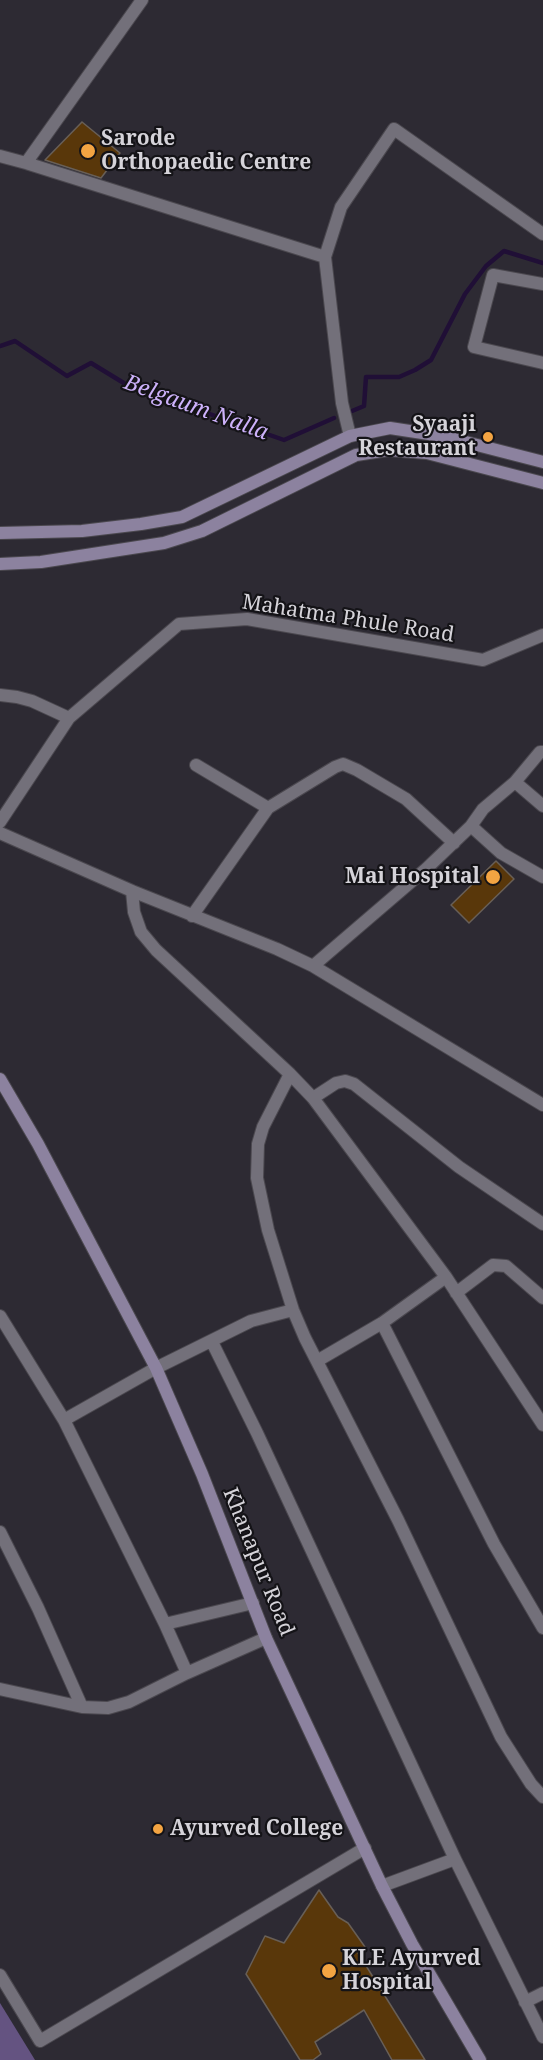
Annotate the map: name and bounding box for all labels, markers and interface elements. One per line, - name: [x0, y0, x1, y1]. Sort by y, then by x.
- place label: Sarode Orthopaedic Centre: [101, 126, 311, 176]
- marker: Sarode Orthopaedic Centre: [79, 142, 97, 160]
- water label: Belgaum Nalla: [120, 370, 272, 446]
- place label: Syaaji Restaurant: [358, 412, 476, 462]
- marker: Syaaji Restaurant: [481, 430, 495, 444]
- street label: Mahatma Phule Road: [240, 590, 456, 648]
- place label: Mai Hospital: [345, 864, 480, 890]
- marker: Mai Hospital: [484, 868, 502, 886]
- street label: Khanapur Road: [217, 1484, 299, 1640]
- place label: Ayurved College: [170, 1816, 343, 1842]
- marker: Ayurved College: [151, 1822, 165, 1836]
- place label: KLE Ayurved Hospital: [342, 1946, 481, 1996]
- marker: KLE Ayurved Hospital: [320, 1962, 338, 1980]

